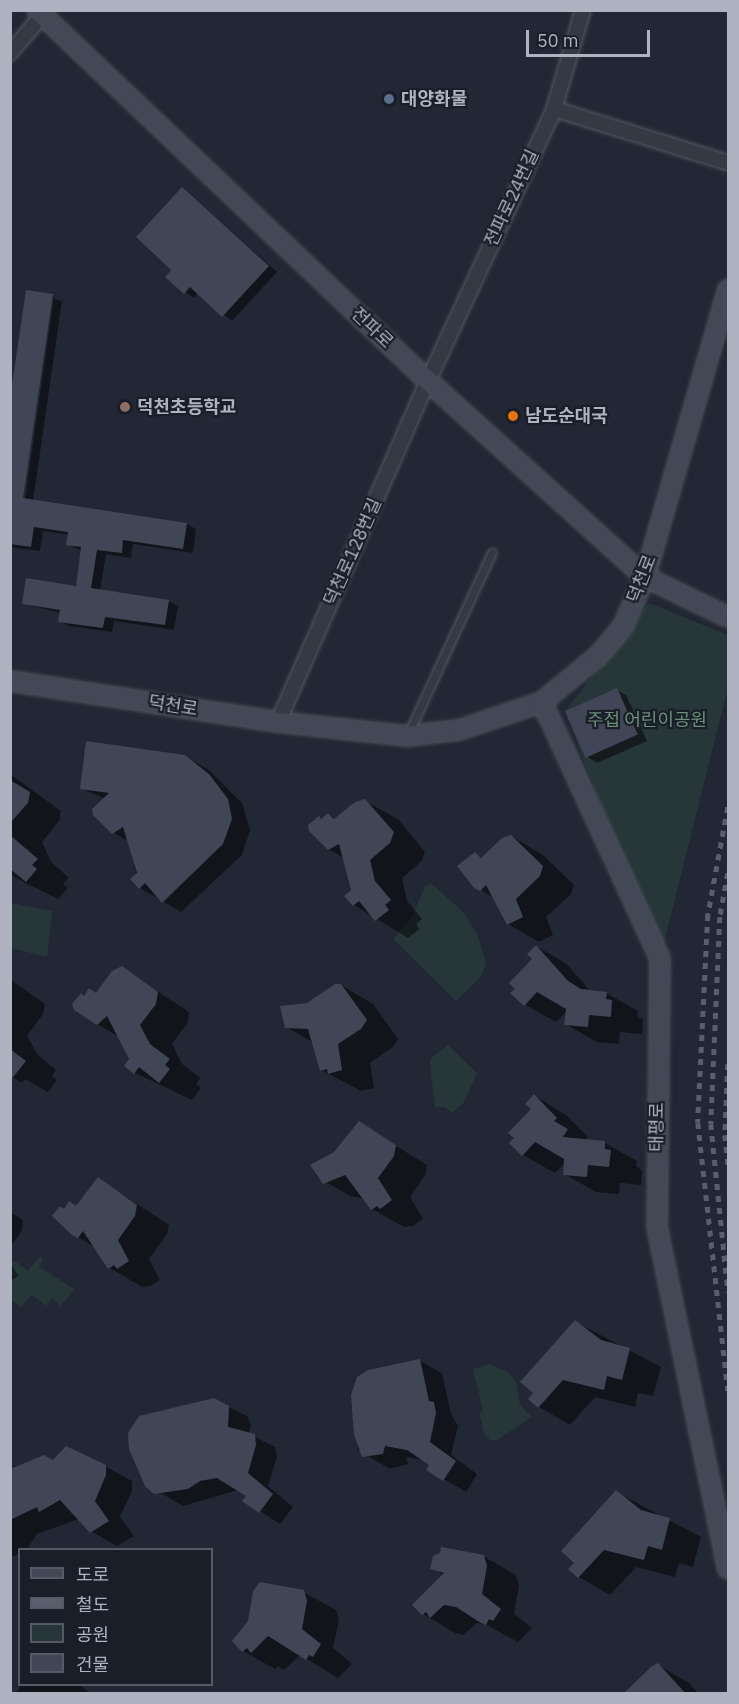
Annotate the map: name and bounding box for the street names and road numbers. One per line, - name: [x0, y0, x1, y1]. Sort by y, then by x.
- street label: 전파로24번길: [480, 146, 544, 250]
- street label: 전파로: [347, 303, 397, 353]
- street label: 덕천로128번길: [320, 495, 386, 609]
- street label: 덕천로: [623, 552, 661, 606]
- street label: 덕천로: [147, 691, 199, 721]
- street label: 태평로: [646, 1102, 668, 1152]

